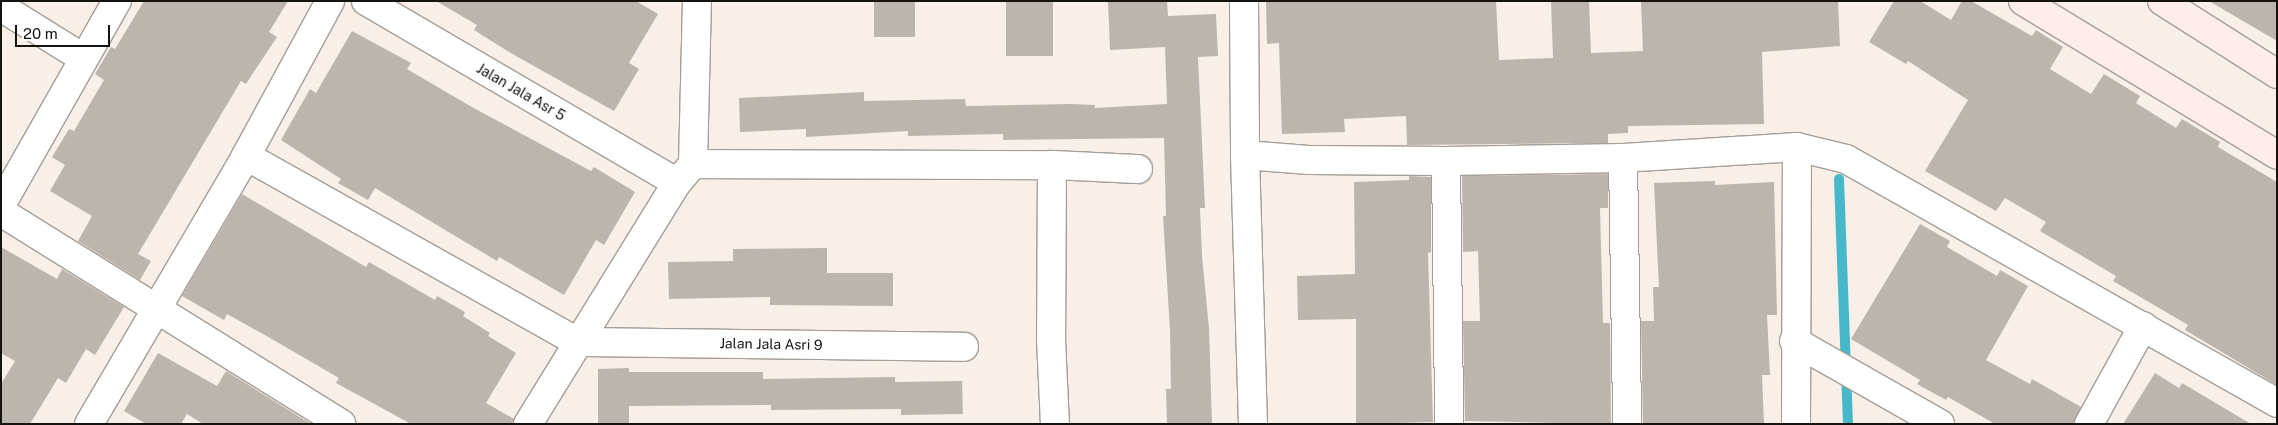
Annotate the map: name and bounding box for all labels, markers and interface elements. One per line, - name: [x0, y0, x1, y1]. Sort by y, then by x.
- scale bar: [18, 15, 112, 47]
- text: 20 m: [23, 25, 58, 42]
- street label: Jalan Jala Asr 5: [474, 60, 568, 124]
- street label: Jalan Jala Asri 9: [719, 335, 823, 353]

